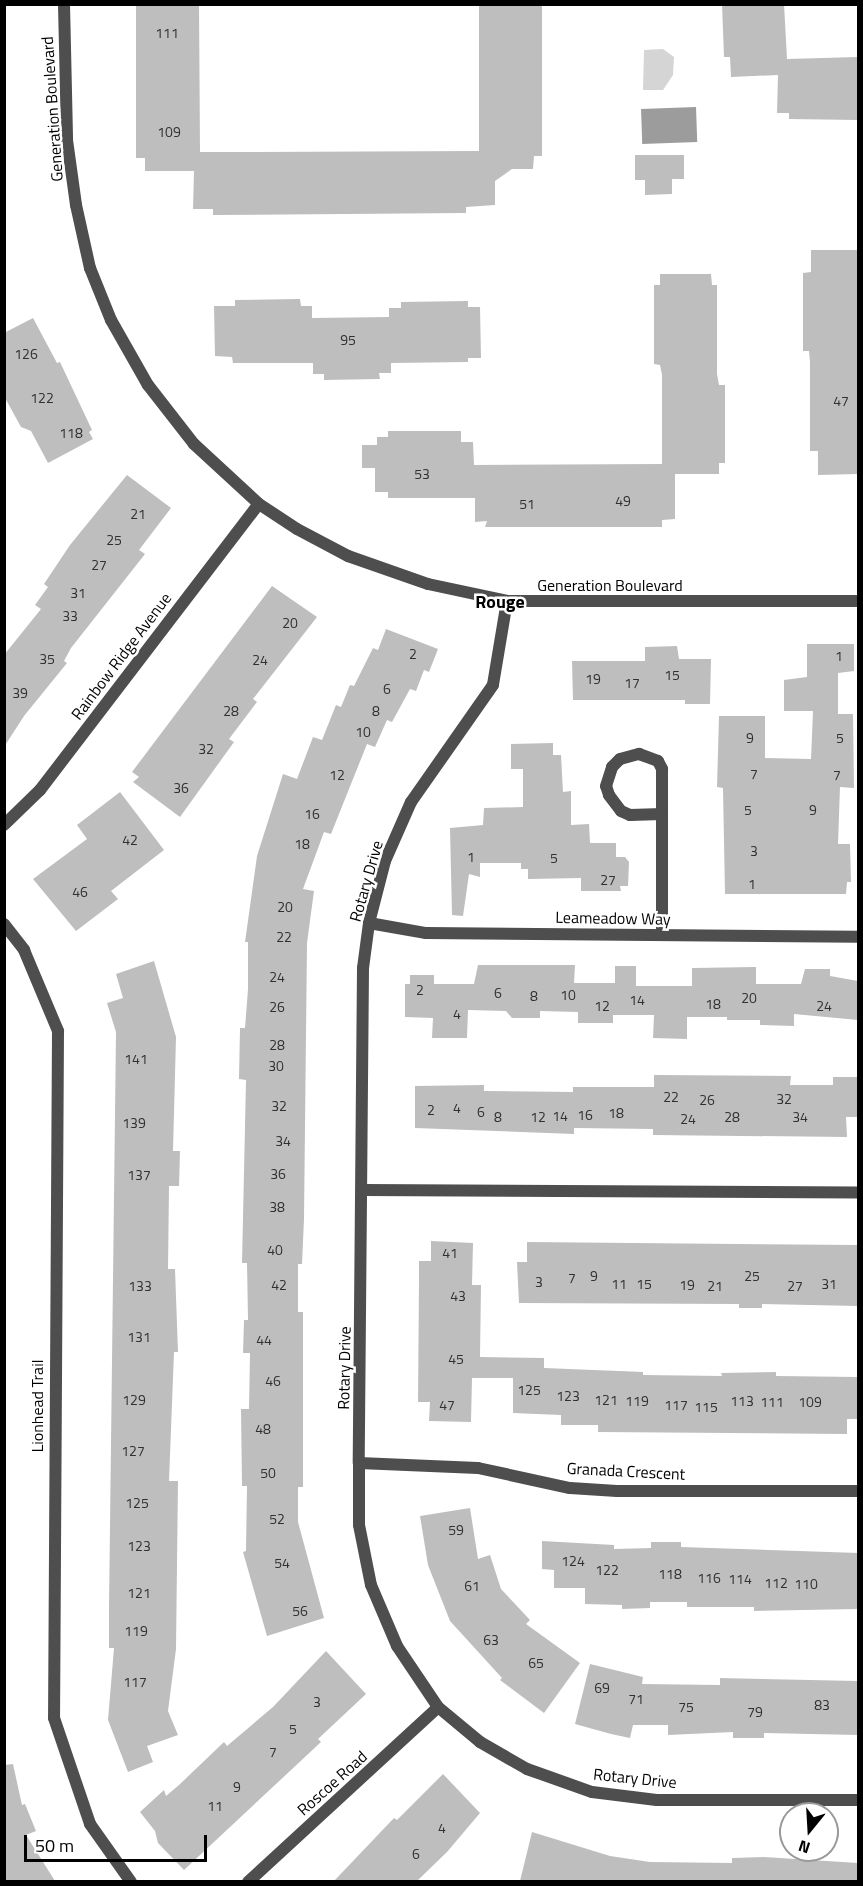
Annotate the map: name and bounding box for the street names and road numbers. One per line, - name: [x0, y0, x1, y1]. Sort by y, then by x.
- street label: Generation Boulevard: [37, 36, 67, 182]
- street label: Generation Boulevard: [537, 575, 683, 595]
- street label: Rainbow Ridge Avenue: [67, 589, 175, 723]
- street label: Rotary Drive: [345, 838, 387, 924]
- street label: Leameadow Way: [555, 907, 671, 929]
- street label: Rotary Drive: [334, 1326, 354, 1410]
- street label: Lionhead Trail: [27, 1360, 47, 1452]
- street label: Granada Crescent: [566, 1458, 686, 1484]
- street label: Roscoe Road: [293, 1747, 371, 1819]
- street label: Rotary Drive: [592, 1764, 678, 1792]

